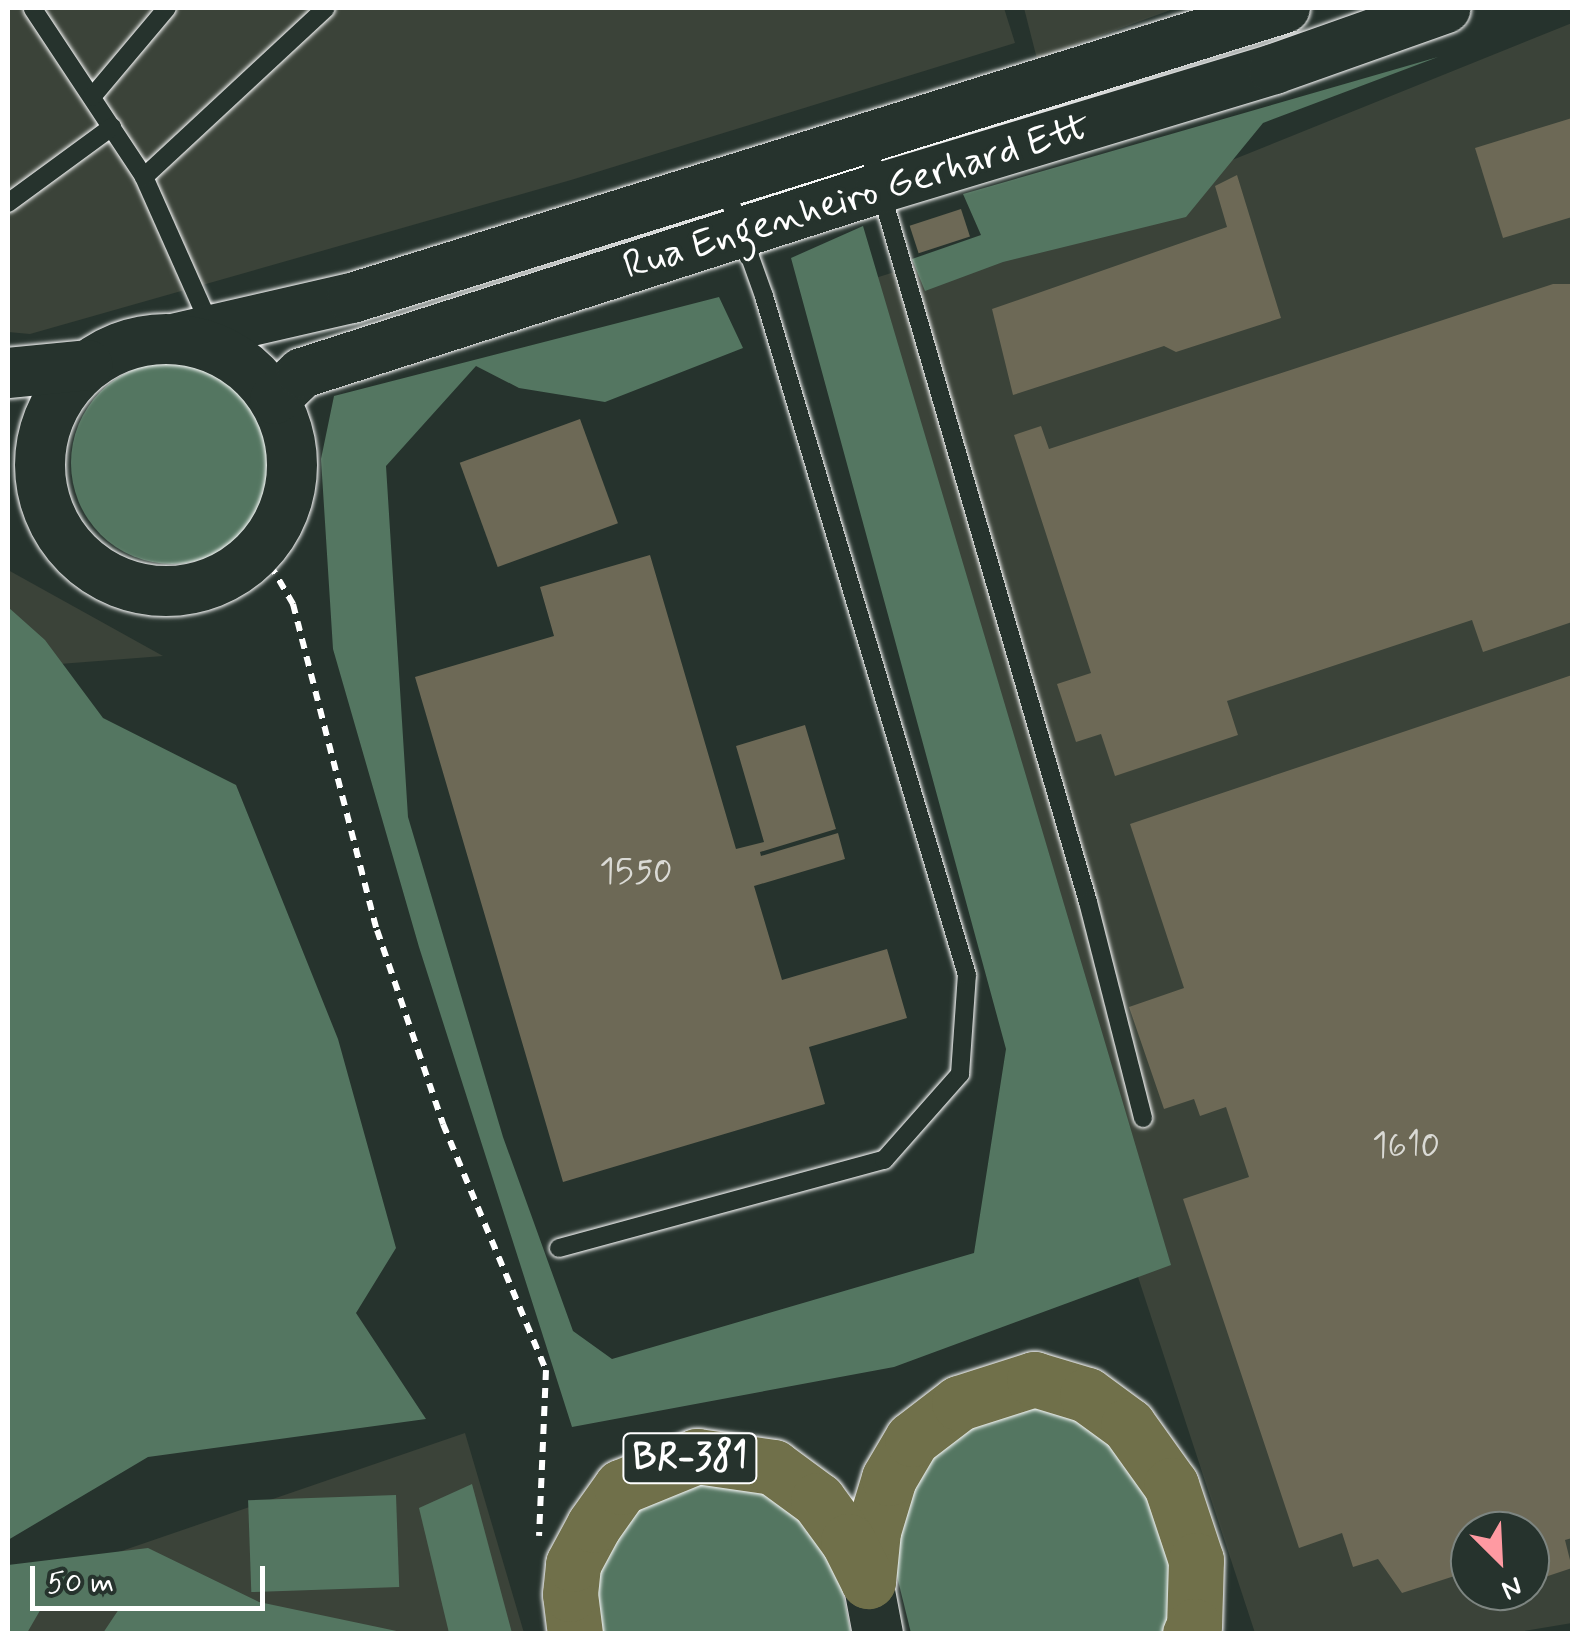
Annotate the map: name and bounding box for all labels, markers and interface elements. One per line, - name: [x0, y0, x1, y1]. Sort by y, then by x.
- street label: Rua Engenheiro Gerhard Ett: [618, 103, 1096, 291]
- house number: 1550: [599, 851, 673, 893]
- house number: 1610: [1372, 1125, 1440, 1167]
- road number: BR-381: [620, 1425, 760, 1491]
- north arrow: [1450, 1511, 1550, 1611]
- scale bar: [35, 1546, 270, 1608]
- text: 50 m: [47, 1564, 114, 1603]
- text: N: [1496, 1566, 1528, 1608]

